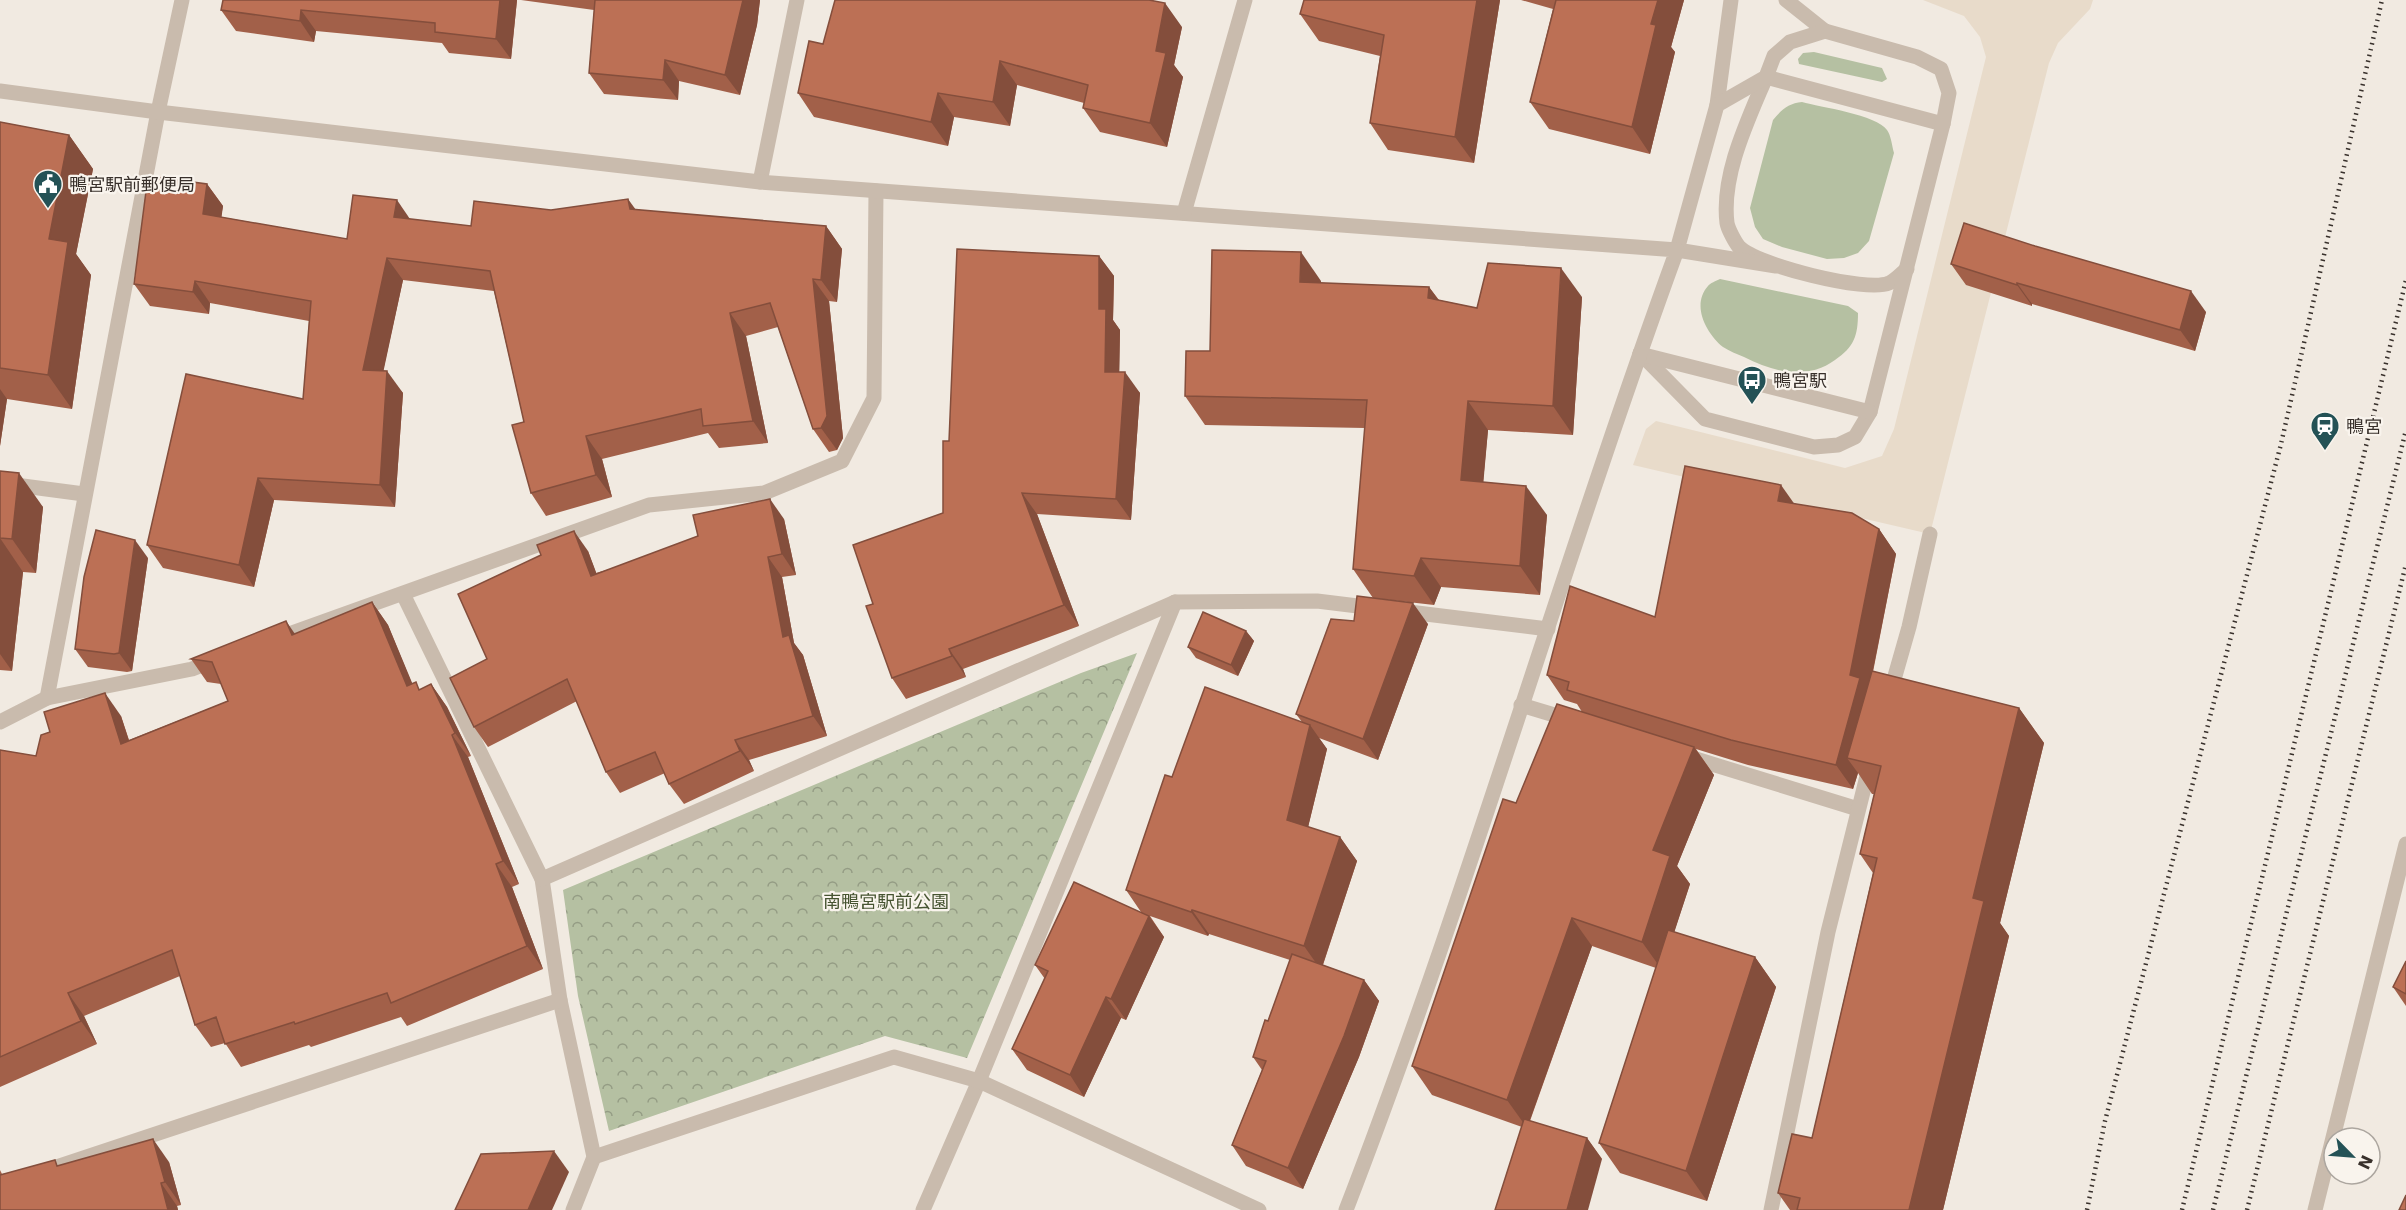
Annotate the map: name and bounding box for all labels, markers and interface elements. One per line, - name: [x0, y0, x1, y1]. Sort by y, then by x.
- public building icon: 鴨宮駅前郵便局: [32, 168, 64, 210]
- place label: 鴨宮駅前郵便局: [69, 174, 195, 195]
- bus stop icon: 鴨宮駅: [1736, 364, 1768, 406]
- place label: 鴨宮駅: [1773, 370, 1827, 391]
- station icon: 鴨宮: [2309, 410, 2341, 452]
- place label: 鴨宮: [2346, 416, 2382, 437]
- park label: 南鴨宮駅前公園: [823, 891, 949, 912]
- north arrow: [2322, 1126, 2382, 1186]
- text: N: [2354, 1152, 2377, 1172]

